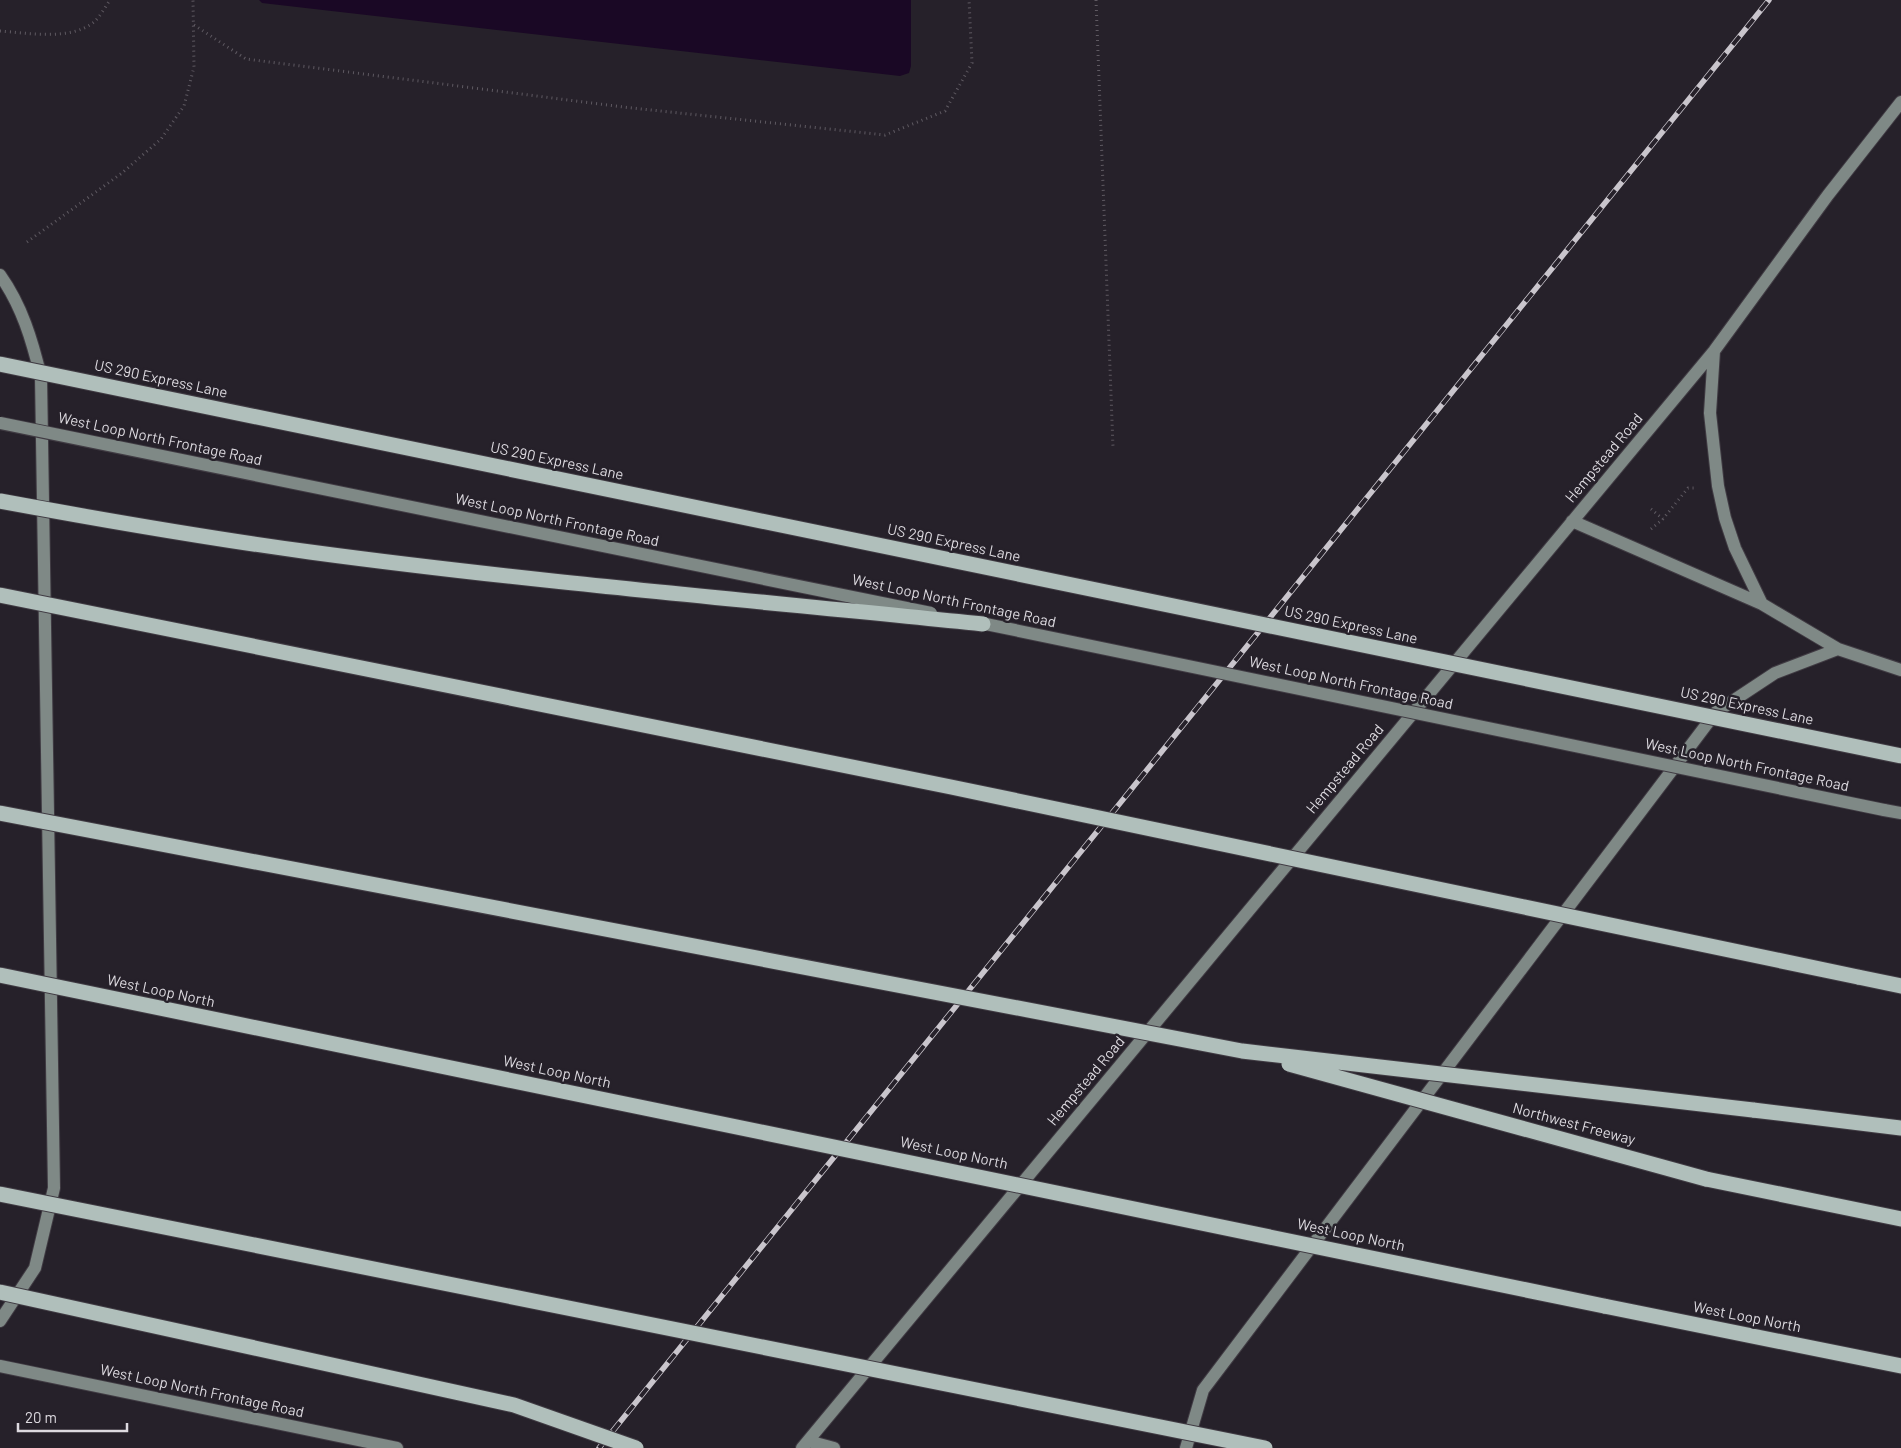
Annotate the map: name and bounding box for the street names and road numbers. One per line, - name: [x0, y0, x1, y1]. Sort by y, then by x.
- street label: US 290 Express Lane: [93, 355, 230, 401]
- street label: West Loop North Frontage Road: [57, 408, 264, 468]
- street label: Hempstead Road: [1561, 409, 1646, 506]
- street label: US 290 Express Lane: [489, 437, 626, 483]
- street label: West Loop North Frontage Road: [454, 489, 661, 549]
- street label: US 290 Express Lane: [886, 519, 1023, 565]
- street label: West Loop North Frontage Road: [851, 570, 1058, 630]
- street label: US 290 Express Lane: [1283, 601, 1420, 647]
- street label: West Loop North Frontage Road: [1248, 652, 1455, 712]
- street label: US 290 Express Lane: [1679, 682, 1816, 728]
- street label: Hempstead Road: [1302, 720, 1387, 817]
- street label: West Loop North Frontage Road: [1644, 734, 1851, 794]
- street label: West Loop North: [106, 970, 217, 1010]
- street label: Hempstead Road: [1043, 1032, 1128, 1129]
- street label: West Loop North: [502, 1051, 613, 1091]
- street label: Northwest Freeway: [1511, 1098, 1638, 1148]
- street label: West Loop North: [899, 1132, 1010, 1172]
- street label: West Loop North: [1296, 1214, 1407, 1254]
- street label: West Loop North: [1692, 1297, 1803, 1335]
- street label: West Loop North Frontage Road: [99, 1360, 306, 1420]

